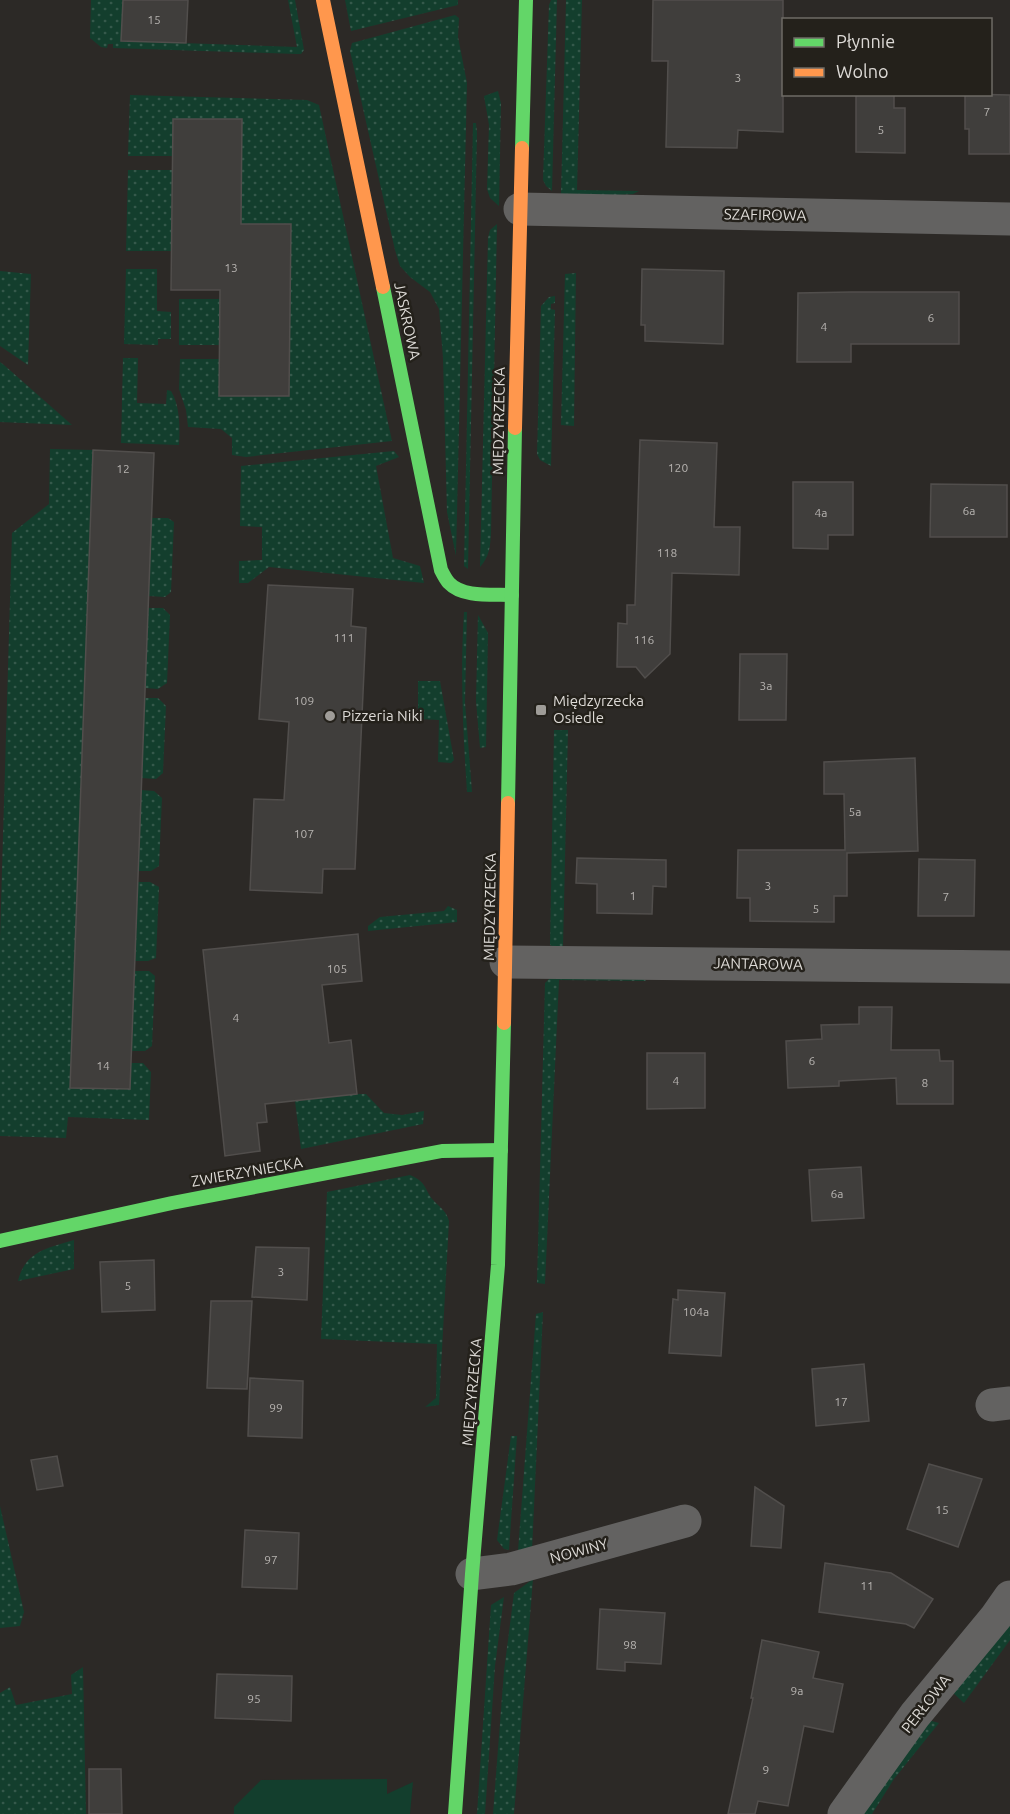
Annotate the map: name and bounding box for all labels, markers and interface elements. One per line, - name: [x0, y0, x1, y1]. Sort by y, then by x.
- house number: 15: [147, 13, 161, 26]
- legend: [782, 18, 992, 96]
- text: Płynnie: [836, 31, 895, 51]
- text: Wolno: [836, 61, 888, 81]
- house number: 3: [735, 71, 741, 84]
- house number: 7: [984, 105, 990, 118]
- house number: 5: [878, 123, 884, 136]
- street label: SZAFIROWA: [724, 205, 807, 224]
- house number: 13: [224, 261, 238, 274]
- street label: JASKROWA: [391, 281, 424, 361]
- house number: 6: [928, 311, 935, 324]
- house number: 4: [821, 320, 828, 333]
- street label: MIĘDZYRZECKA: [489, 367, 508, 475]
- house number: 120: [668, 461, 688, 474]
- house number: 12: [116, 462, 130, 475]
- house number: 6a: [963, 504, 975, 517]
- house number: 4a: [815, 506, 827, 519]
- house number: 118: [657, 546, 677, 559]
- house number: 111: [334, 631, 354, 644]
- house number: 116: [634, 633, 654, 646]
- house number: 3a: [760, 679, 772, 692]
- place label: Międzyrzecka Osiedle: [553, 692, 644, 726]
- house number: 109: [294, 694, 314, 707]
- marker: Międzyrzecka Osiedle: [534, 703, 548, 717]
- place label: Pizzeria Niki: [342, 707, 423, 724]
- marker: Pizzeria Niki: [323, 709, 337, 723]
- house number: 5a: [849, 805, 861, 818]
- house number: 107: [294, 827, 314, 840]
- street label: MIĘDZYRZECKA: [480, 853, 499, 961]
- house number: 3: [765, 879, 771, 892]
- house number: 1: [630, 889, 636, 902]
- house number: 7: [943, 890, 949, 903]
- house number: 5: [813, 902, 819, 915]
- street label: JANTAROWA: [713, 954, 803, 973]
- house number: 105: [327, 962, 347, 975]
- house number: 4: [233, 1011, 240, 1024]
- house number: 6: [809, 1054, 816, 1067]
- house number: 14: [96, 1059, 110, 1072]
- house number: 4: [673, 1074, 680, 1087]
- house number: 8: [922, 1076, 929, 1089]
- street label: ZWIERZYNIECKA: [190, 1153, 304, 1190]
- house number: 6a: [831, 1187, 843, 1200]
- house number: 3: [278, 1265, 284, 1278]
- house number: 5: [125, 1279, 131, 1292]
- house number: 104a: [683, 1305, 709, 1318]
- street label: MIĘDZYRZECKA: [458, 1337, 485, 1447]
- house number: 17: [834, 1395, 848, 1408]
- house number: 99: [269, 1401, 283, 1414]
- house number: 15: [935, 1503, 949, 1516]
- street label: NOWINY: [548, 1535, 610, 1566]
- house number: 97: [264, 1553, 278, 1566]
- house number: 11: [860, 1579, 874, 1592]
- house number: 98: [623, 1638, 637, 1651]
- street label: PERŁOWA: [898, 1671, 954, 1736]
- house number: 9a: [791, 1684, 803, 1697]
- house number: 95: [247, 1692, 261, 1705]
- house number: 9: [763, 1763, 769, 1776]

